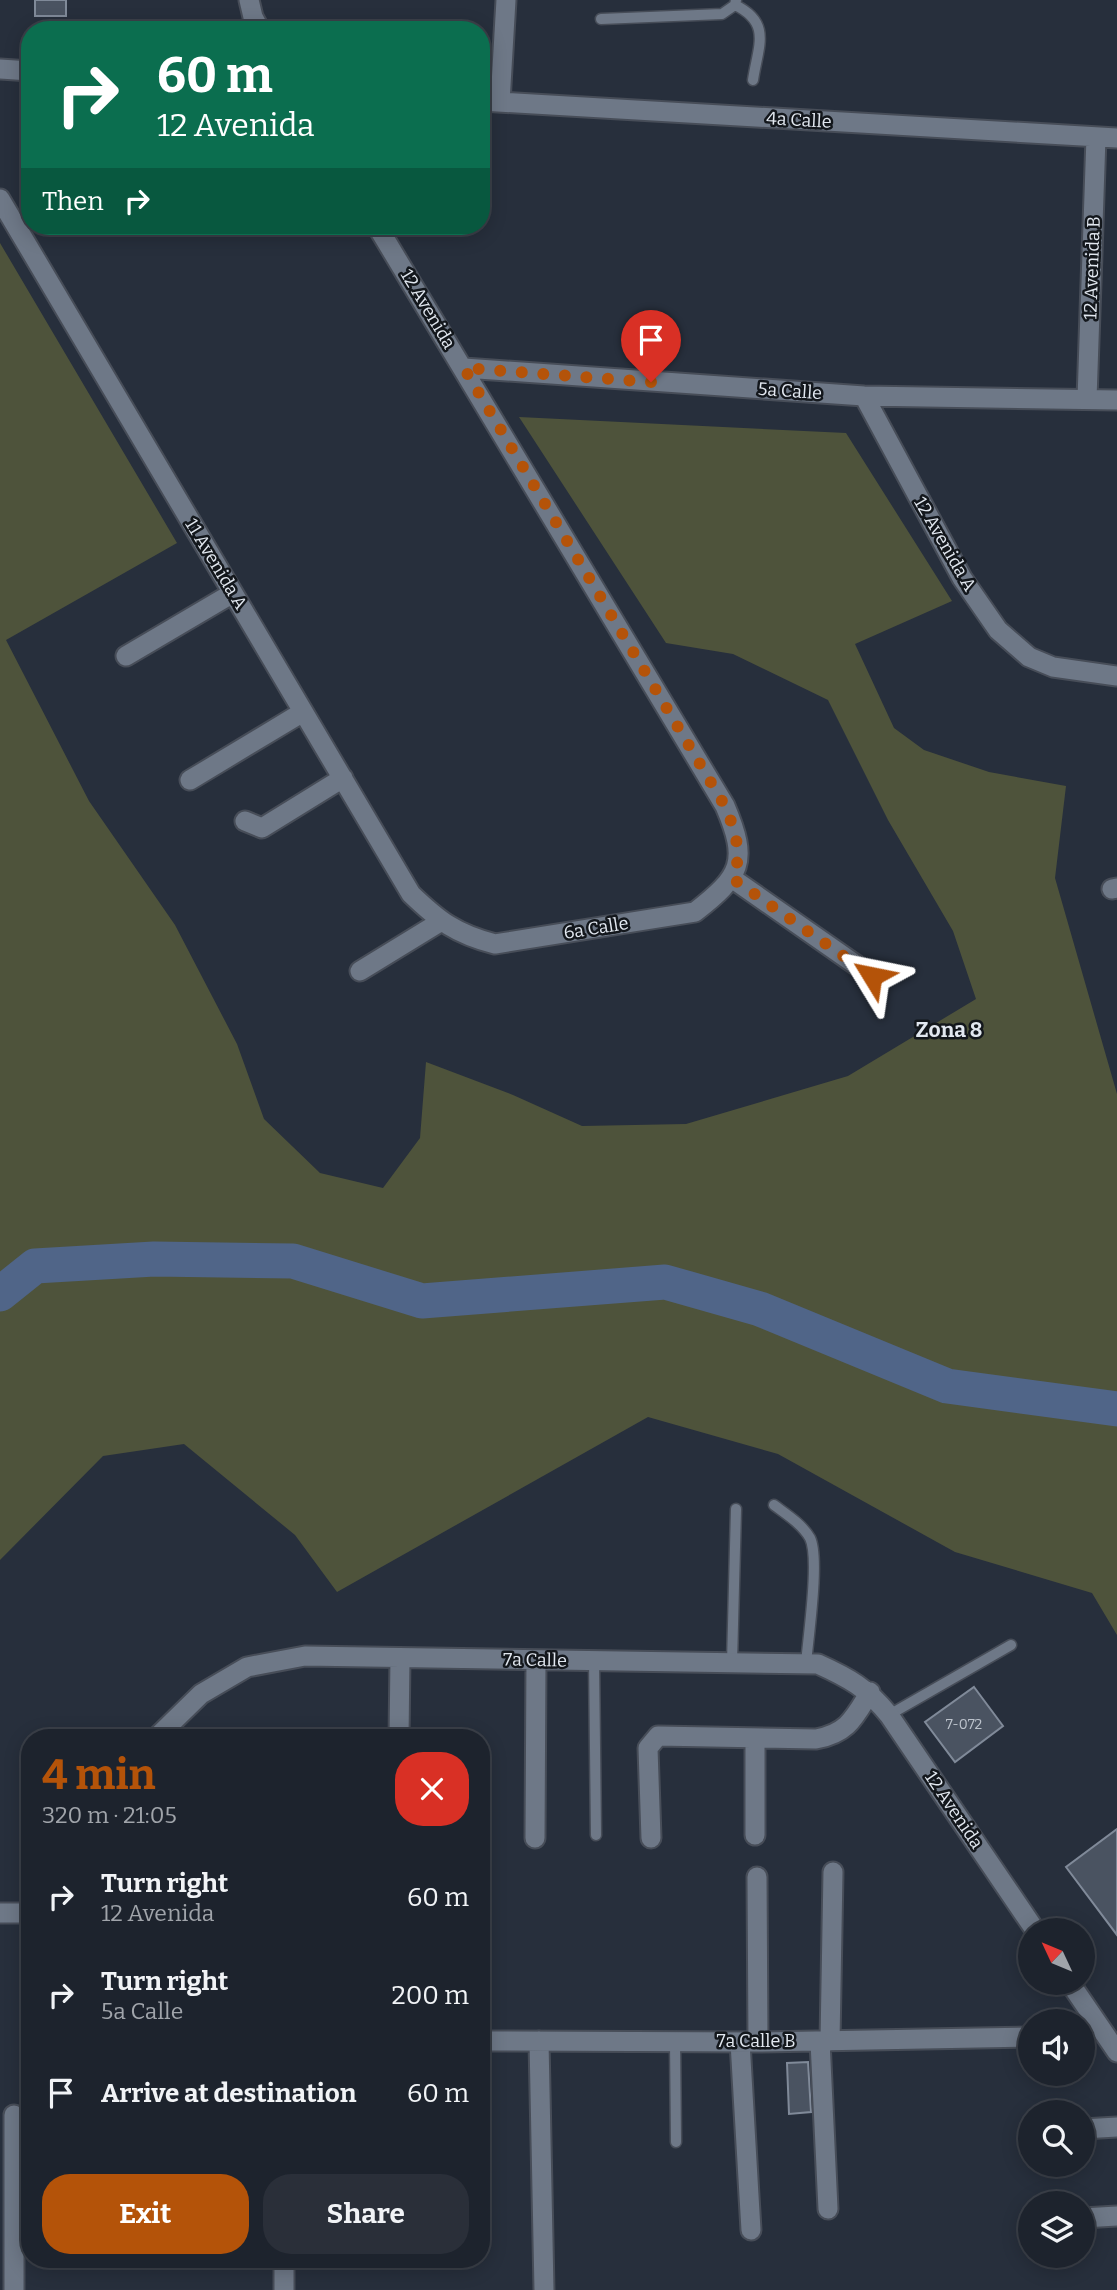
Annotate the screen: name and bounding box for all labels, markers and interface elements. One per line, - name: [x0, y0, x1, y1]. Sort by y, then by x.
- text: 60 m: [157, 46, 273, 105]
- icon: right: [42, 49, 133, 140]
- text: 12 Avenida: [157, 106, 315, 144]
- street label: 4a Calle: [766, 107, 832, 133]
- icon: right: [118, 182, 156, 220]
- text: Then: [42, 186, 104, 217]
- street label: 12 Avenida B: [1079, 216, 1105, 320]
- street label: 12 Avenida: [396, 265, 460, 353]
- pin: [621, 310, 681, 382]
- icon: arrive: [632, 321, 670, 359]
- street label: 5a Calle: [757, 378, 823, 404]
- street label: 12 Avenida A: [909, 493, 981, 595]
- street label: 11 Avenida A: [180, 514, 252, 614]
- street label: 6a Calle: [562, 912, 630, 944]
- position arrow: [835, 939, 909, 1013]
- district label: Zona 8: [916, 1017, 982, 1043]
- street label: 7a Calle: [503, 1648, 567, 1672]
- house number: 7-072: [946, 1716, 982, 1733]
- text: 4 min: [42, 1750, 156, 1800]
- button: close: [395, 1752, 469, 1826]
- street label: 12 Avenida: [920, 1767, 988, 1853]
- text: 320 m · 21:05: [42, 1801, 177, 1829]
- text: Turn right: [101, 1868, 228, 1899]
- icon: right: [42, 1878, 80, 1916]
- text: 60 m: [407, 1882, 469, 1913]
- text: 12 Avenida: [101, 1899, 214, 1927]
- north arrow: [1018, 1918, 1096, 1995]
- map controls: [1018, 1918, 1095, 2268]
- text: Turn right: [101, 1966, 228, 1997]
- icon: right: [42, 1976, 80, 2014]
- text: 200 m: [392, 1980, 469, 2011]
- text: 5a Calle: [101, 1997, 183, 2025]
- button: sound: [1018, 2009, 1095, 2086]
- street label: 7a Calle B: [717, 2030, 796, 2052]
- icon: arrive: [42, 2074, 80, 2112]
- text: Arrive at destination: [101, 2078, 356, 2109]
- text: 60 m: [407, 2078, 469, 2109]
- button: search: [1018, 2100, 1095, 2177]
- button: Exit: [42, 2174, 249, 2254]
- button: Share: [263, 2174, 469, 2254]
- button: layers: [1018, 2191, 1095, 2268]

